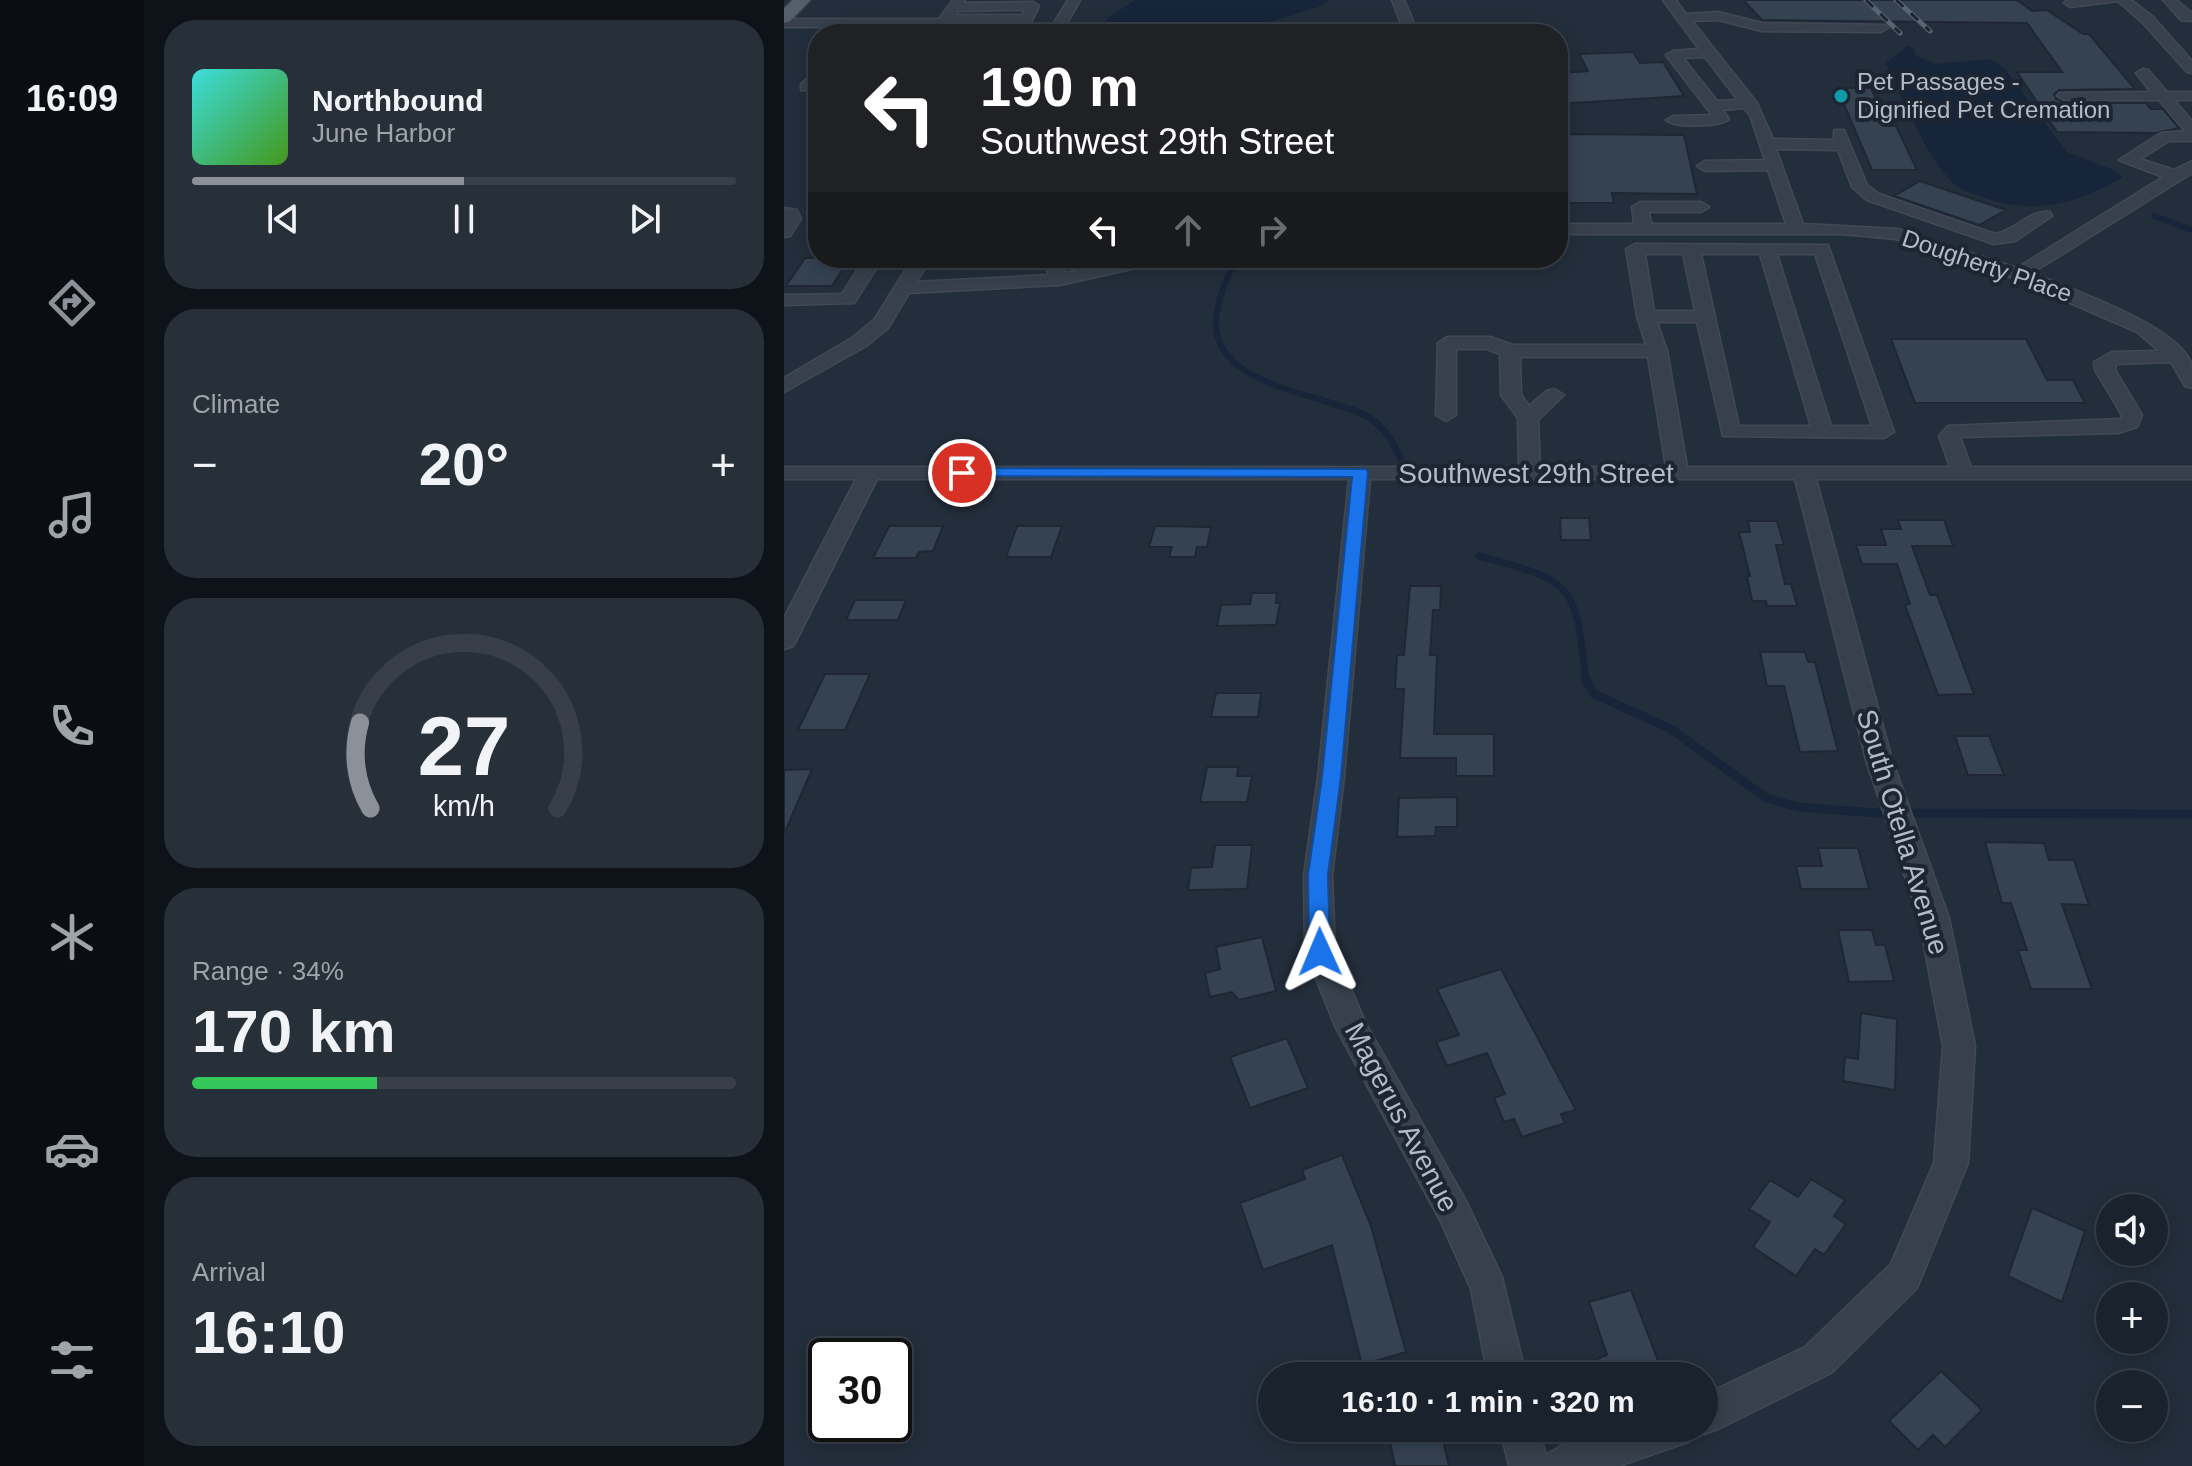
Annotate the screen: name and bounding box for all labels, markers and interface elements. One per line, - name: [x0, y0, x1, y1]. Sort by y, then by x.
- text: 190 m: [980, 55, 1139, 118]
- icon: left: [848, 56, 952, 160]
- place label: Pet Passages - Dignified Pet Cremation: [1857, 68, 2110, 123]
- text: 16:09: [26, 78, 118, 119]
- text: Northbound: [312, 84, 484, 117]
- marker: Pet Passages - Dignified Pet Cremation: [1832, 87, 1850, 105]
- text: June Harbor: [312, 118, 455, 148]
- text: Southwest 29th Street: [980, 121, 1334, 162]
- icon: previous: [261, 197, 305, 241]
- icon: pause: [442, 197, 486, 241]
- icon: next: [623, 197, 667, 241]
- icon: left: [1082, 208, 1126, 252]
- icon: ahead: [1166, 208, 1210, 252]
- icon: right: [1250, 208, 1294, 252]
- street label: Dougherty Place: [1899, 224, 2075, 307]
- icon: directions: [44, 275, 100, 331]
- text: Climate: [192, 389, 280, 419]
- text: 20°: [419, 431, 509, 498]
- pin: [928, 439, 996, 507]
- text: −: [192, 440, 218, 489]
- text: +: [710, 440, 736, 489]
- icon: arrive: [940, 451, 984, 495]
- street label: Southwest 29th Street: [1398, 458, 1674, 489]
- icon: music: [44, 487, 100, 543]
- icon: phone: [44, 698, 100, 754]
- text: 27: [418, 700, 510, 793]
- street label: South Otella Avenue: [1850, 706, 1955, 959]
- text: km/h: [433, 790, 495, 822]
- icon: climate: [44, 909, 100, 965]
- position arrow: [1278, 910, 1362, 994]
- text: Range · 34%: [192, 956, 344, 986]
- text: 170 km: [192, 998, 396, 1065]
- street label: Magerus Avenue: [1339, 1017, 1464, 1217]
- icon: car: [44, 1121, 100, 1177]
- map controls: [2096, 1194, 2168, 1442]
- button: sound: [2096, 1194, 2168, 1266]
- text: Arrival: [192, 1257, 266, 1287]
- button: +: [2096, 1282, 2168, 1354]
- text: 16:10: [192, 1299, 345, 1366]
- icon: filters: [44, 1332, 100, 1388]
- speed limit sign: 30: [808, 1338, 912, 1442]
- button: −: [2096, 1370, 2168, 1442]
- text: 16:10 · 1 min · 320 m: [1341, 1385, 1635, 1418]

